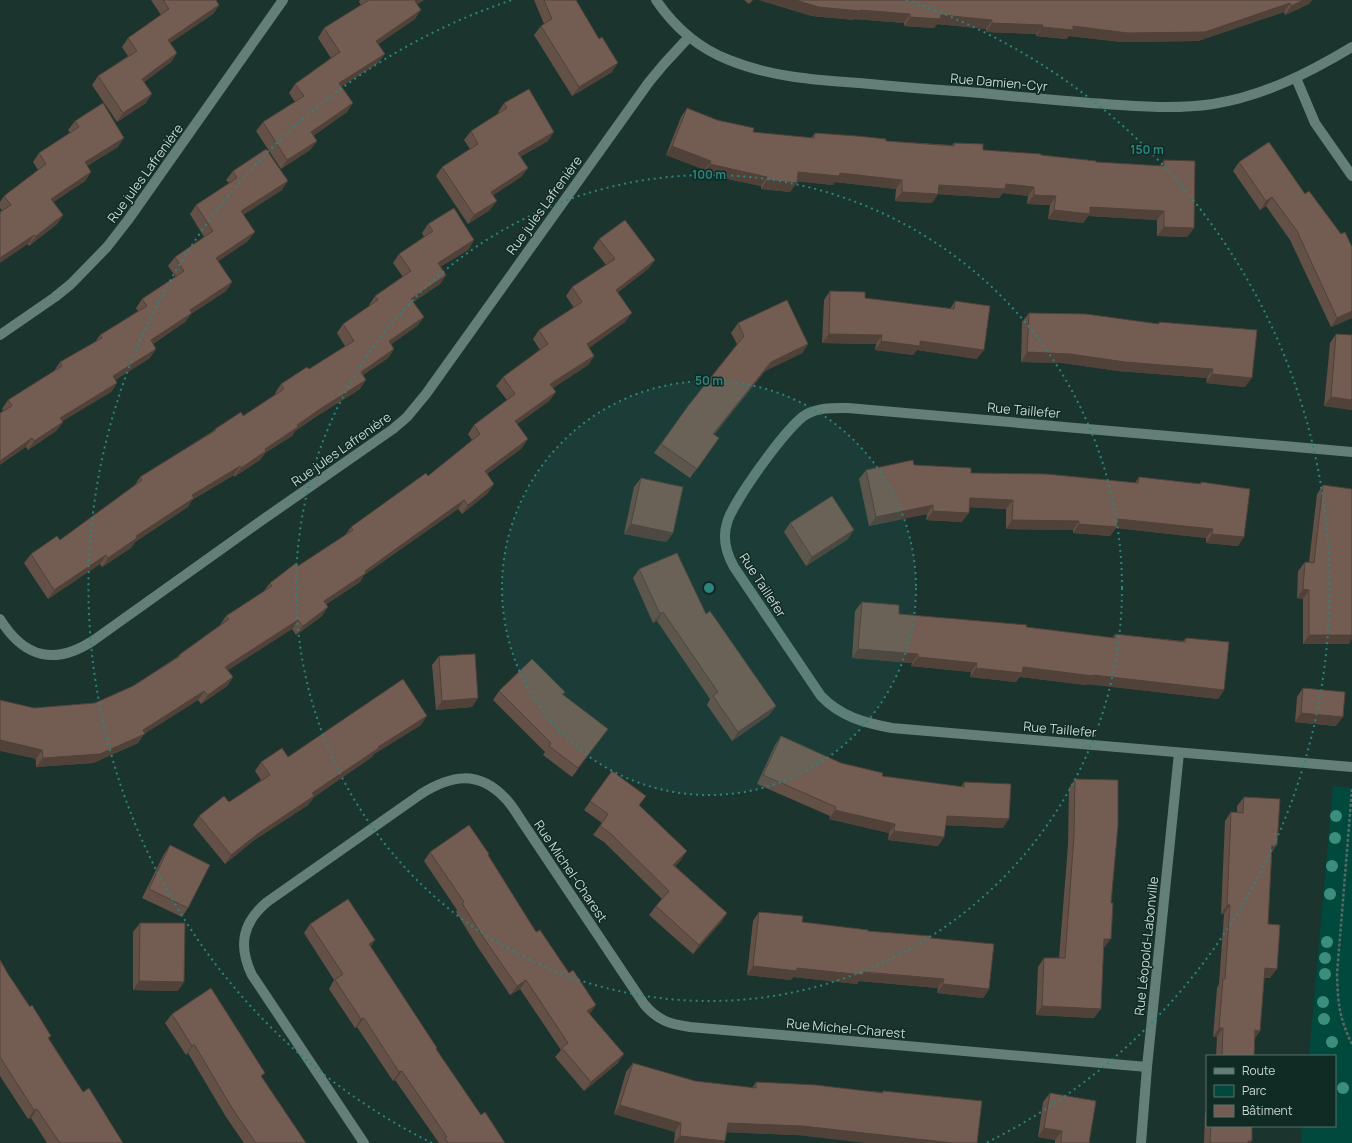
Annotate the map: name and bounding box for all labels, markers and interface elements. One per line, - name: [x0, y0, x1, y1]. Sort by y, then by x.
- street label: Rue Damien-Cyr: [950, 69, 1049, 95]
- street label: Rue jules Lafrenière: [103, 120, 187, 226]
- text: 150 m: [1130, 141, 1164, 158]
- street label: Rue jules Lafrenière: [502, 152, 586, 258]
- text: 100 m: [692, 166, 726, 183]
- text: 50 m: [695, 372, 723, 389]
- street label: Rue Taillefer: [987, 398, 1062, 422]
- street label: Rue jules Lafrenière: [287, 408, 395, 490]
- street label: Rue Taillefer: [735, 549, 791, 621]
- centre of rings: [702, 581, 716, 595]
- street label: Rue Taillefer: [1023, 717, 1098, 741]
- street label: Rue Michel-Charest: [530, 816, 612, 926]
- street label: Rue Léopold-Labonville: [1130, 875, 1162, 1017]
- street label: Rue Michel-Charest: [786, 1014, 906, 1042]
- legend: [1206, 1055, 1336, 1127]
- text: Route: [1242, 1062, 1275, 1079]
- text: Parc: [1242, 1082, 1267, 1099]
- text: Bâtiment: [1242, 1102, 1293, 1119]

